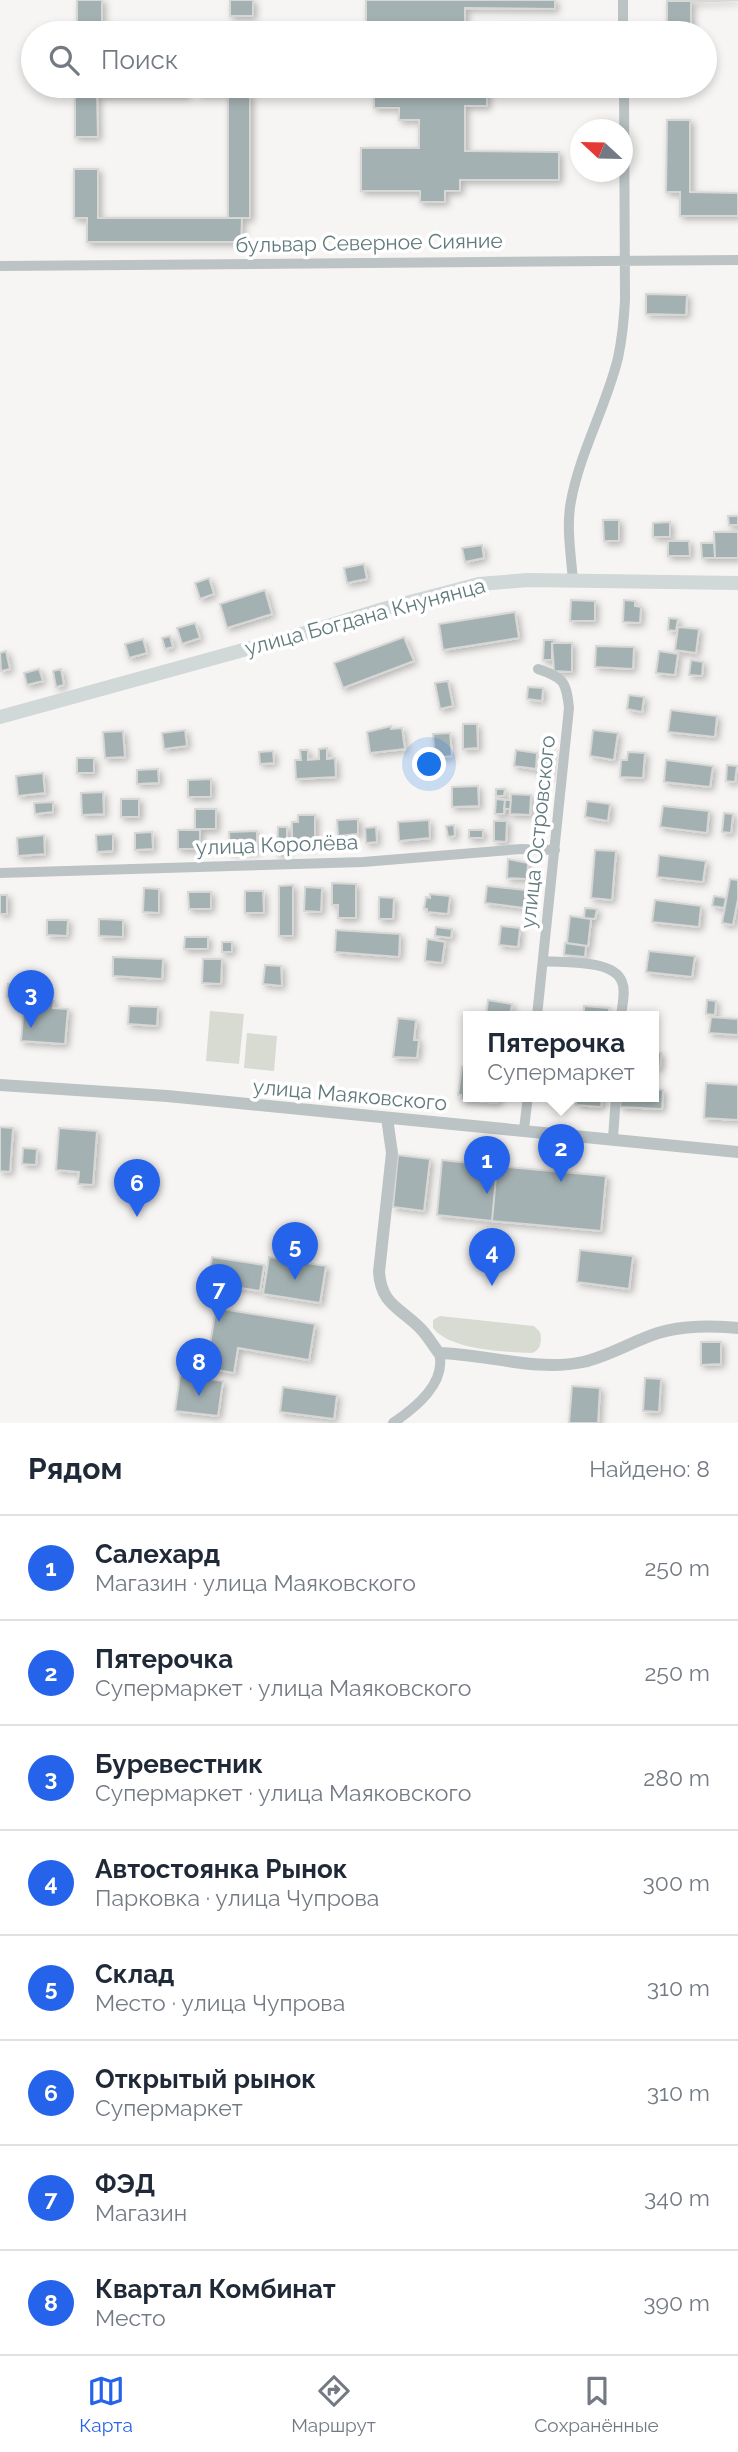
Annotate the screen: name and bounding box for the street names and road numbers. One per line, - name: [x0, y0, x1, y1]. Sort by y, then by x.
- street label: бульвар Северное Сияние: [235, 228, 503, 257]
- street label: улица Богдана Кнунянца: [242, 572, 488, 661]
- street label: улица Островского: [515, 734, 560, 930]
- street label: улица Королёва: [195, 829, 359, 860]
- street label: улица Маяковского: [252, 1074, 448, 1115]

